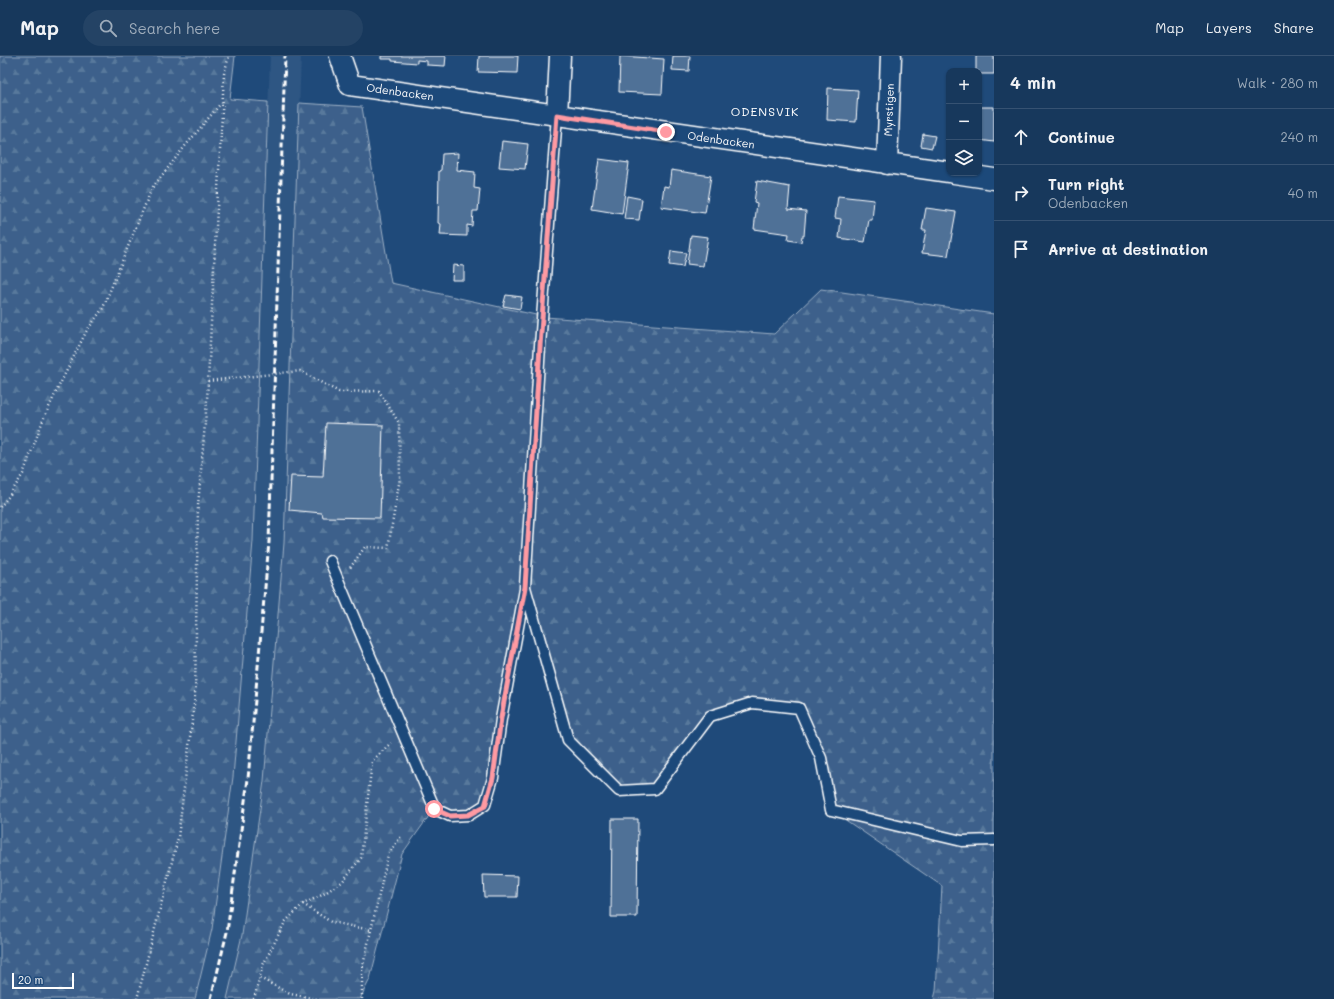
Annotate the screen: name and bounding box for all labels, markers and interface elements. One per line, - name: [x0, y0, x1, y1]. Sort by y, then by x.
- search box: [83, 10, 363, 46]
- text: Map: [20, 15, 59, 40]
- icon: search: [97, 17, 119, 39]
- text: Search here: [129, 18, 220, 38]
- text: Map: [1155, 18, 1184, 37]
- text: Layers: [1206, 18, 1252, 37]
- text: Share: [1274, 18, 1314, 37]
- map controls: [946, 68, 982, 176]
- button: +: [946, 68, 982, 104]
- text: 4 min: [1010, 71, 1056, 93]
- text: Walk · 280 m: [1237, 74, 1318, 91]
- street label: Odenbacken: [366, 79, 435, 104]
- street label: Myrstigen: [880, 83, 897, 137]
- district label: ODENSVIK: [731, 103, 799, 119]
- button: −: [946, 104, 982, 140]
- route end: [657, 123, 675, 141]
- icon: ahead: [1010, 126, 1032, 148]
- street label: Odenbacken: [687, 127, 756, 152]
- text: Continue: [1048, 127, 1115, 147]
- text: 240 m: [1281, 128, 1318, 145]
- button: layers: [946, 140, 982, 176]
- text: Turn right: [1048, 174, 1125, 194]
- icon: right: [1010, 182, 1032, 204]
- text: 40 m: [1288, 184, 1318, 201]
- text: Odenbacken: [1048, 194, 1128, 211]
- icon: arrive: [1010, 238, 1032, 260]
- text: Arrive at destination: [1048, 239, 1208, 259]
- route start: [425, 800, 443, 818]
- scale bar: [12, 971, 74, 990]
- text: 20 m: [18, 972, 43, 987]

